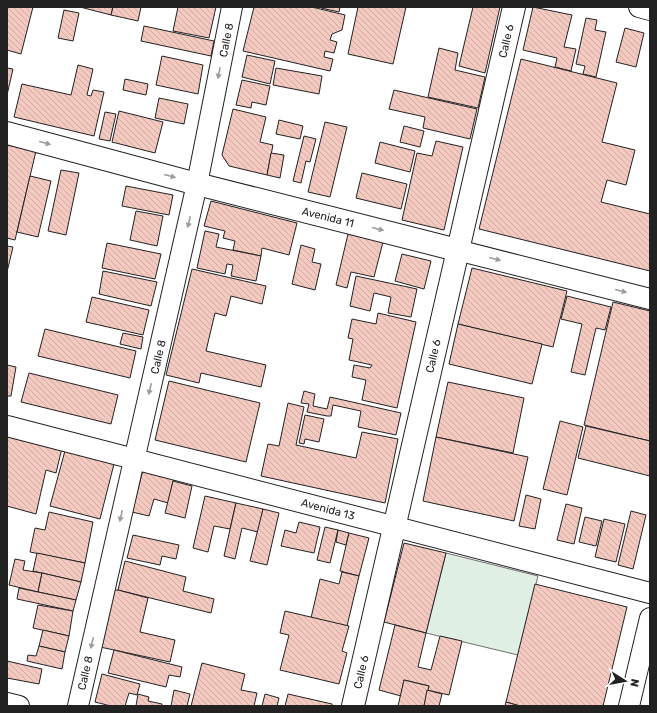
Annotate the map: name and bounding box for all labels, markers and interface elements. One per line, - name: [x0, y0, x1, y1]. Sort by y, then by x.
- street label: Calle 8: [217, 22, 236, 58]
- street label: Calle 6: [496, 23, 517, 59]
- one-way arrow: [216, 67, 222, 79]
- one-way arrow: [39, 140, 51, 146]
- one-way arrow: [164, 174, 177, 180]
- street label: Avenida 11: [301, 205, 355, 230]
- one-way arrow: [185, 215, 191, 228]
- one-way arrow: [371, 227, 384, 233]
- one-way arrow: [489, 257, 501, 263]
- one-way arrow: [615, 289, 627, 295]
- street label: Calle 6: [423, 338, 444, 374]
- street label: Calle 8: [148, 339, 169, 375]
- one-way arrow: [147, 383, 153, 396]
- street label: Avenida 13: [300, 496, 357, 523]
- one-way arrow: [118, 510, 124, 522]
- one-way arrow: [89, 637, 95, 649]
- street label: Calle 6: [351, 654, 372, 690]
- street label: Calle 8: [75, 655, 96, 691]
- north arrow: [605, 661, 645, 701]
- text: N: [627, 678, 641, 688]

